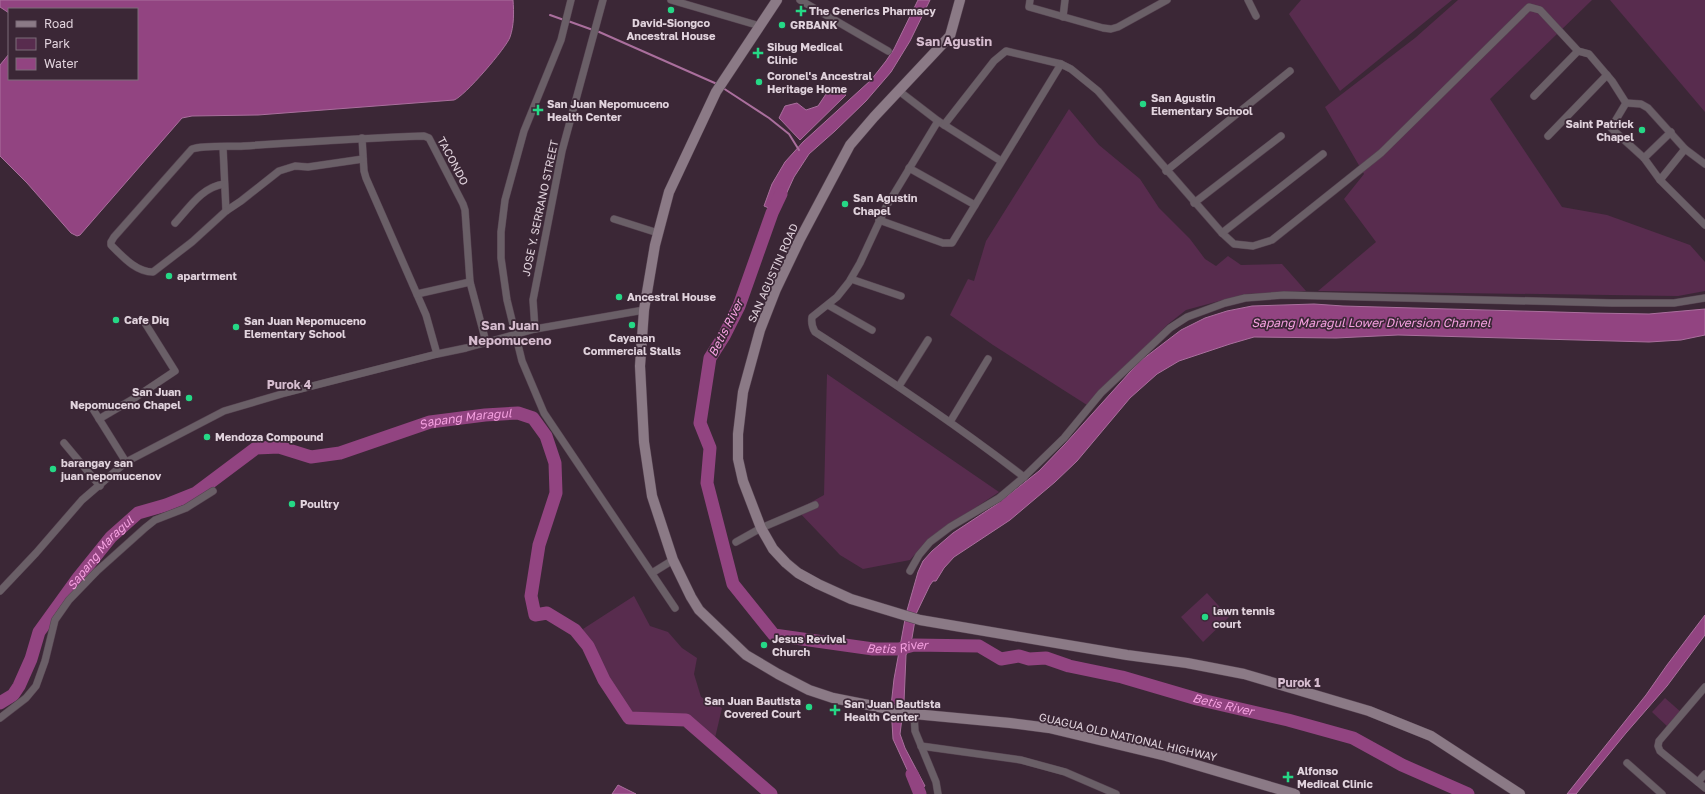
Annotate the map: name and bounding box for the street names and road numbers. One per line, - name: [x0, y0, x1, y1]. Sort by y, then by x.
- street label: TACONDO: [435, 134, 472, 187]
- street label: JOSE Y. SERRANO STREET: [519, 138, 560, 277]
- street label: SAN AGUSTIN ROAD: [745, 221, 800, 324]
- street label: GUAGUA OLD NATIONAL HIGHWAY: [1038, 710, 1218, 763]

